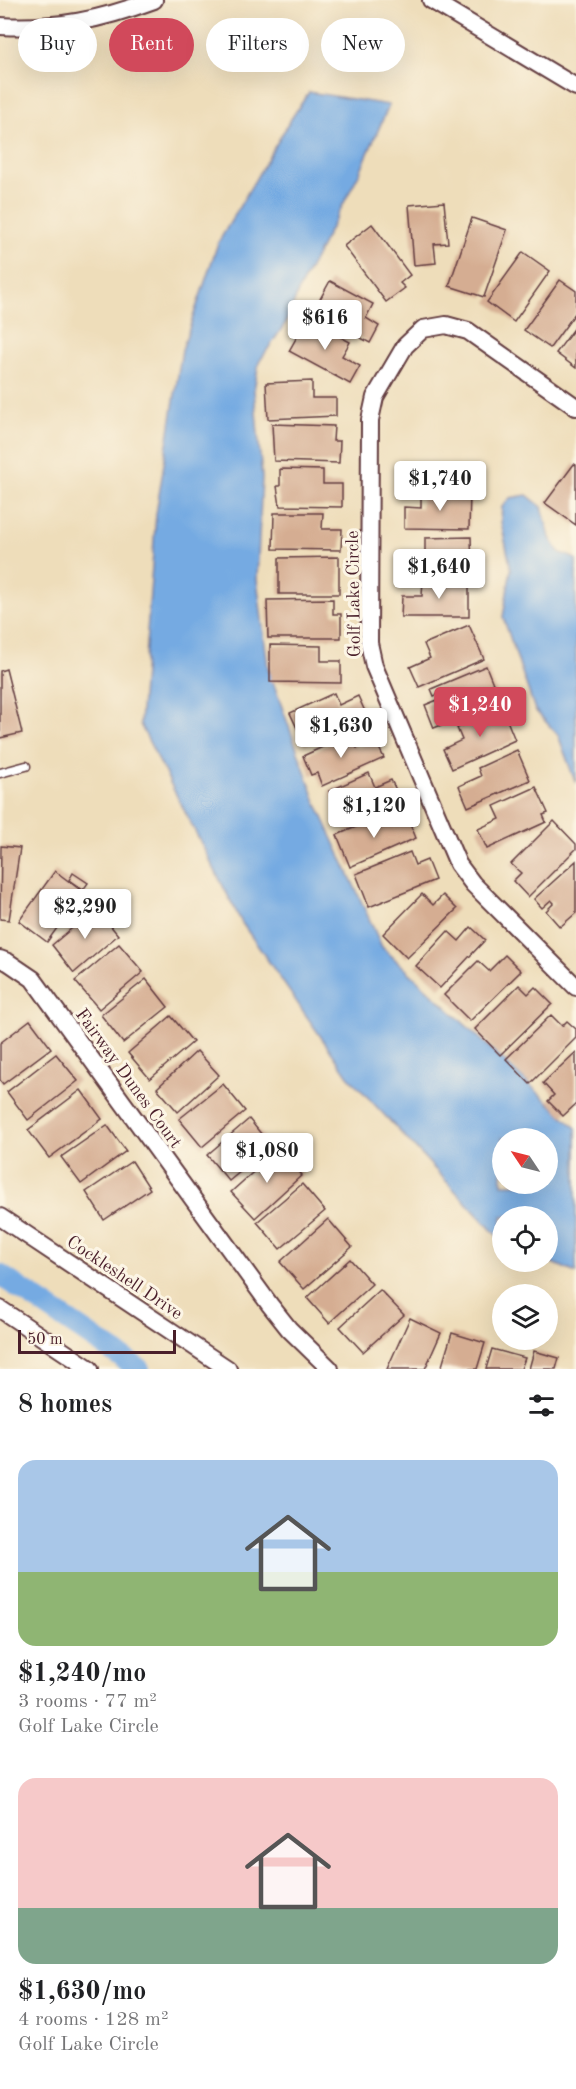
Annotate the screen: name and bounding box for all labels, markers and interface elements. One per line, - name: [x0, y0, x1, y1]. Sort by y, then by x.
- chip: Buy: [18, 18, 97, 72]
- chip: Rent: [109, 18, 194, 72]
- chip: Filters: [206, 18, 309, 72]
- chip: New: [321, 18, 405, 72]
- pin: $616: [289, 300, 361, 351]
- text: $616: [302, 309, 348, 329]
- pin: $1,740: [391, 461, 489, 512]
- text: $1,740: [408, 470, 472, 490]
- street label: Golf Lake Circle: [344, 531, 364, 657]
- pin: $1,640: [390, 549, 488, 600]
- text: $1,640: [407, 558, 471, 578]
- pin: $1,240: [431, 687, 529, 738]
- text: $1,240: [448, 696, 512, 716]
- pin: $1,630: [292, 708, 390, 759]
- text: $1,630: [309, 717, 373, 737]
- pin: $1,120: [325, 788, 423, 839]
- text: $1,120: [342, 797, 406, 817]
- pin: $2,290: [36, 889, 134, 940]
- text: $2,290: [53, 898, 117, 918]
- street label: Fairway Dunes Court: [72, 1006, 185, 1152]
- north arrow: [492, 1128, 558, 1194]
- map controls: [492, 1128, 558, 1350]
- pin: $1,080: [218, 1133, 316, 1184]
- text: $1,080: [235, 1142, 299, 1162]
- button: locate: [492, 1206, 558, 1272]
- street label: Cockleshell Drive: [63, 1233, 186, 1323]
- button: layers: [492, 1284, 558, 1350]
- scale bar: [18, 1327, 176, 1354]
- text: 50 m: [27, 1332, 63, 1348]
- icon: filters: [525, 1389, 558, 1422]
- text: 8 homes: [18, 1392, 112, 1418]
- icon: home: [234, 1499, 342, 1607]
- text: $1,240/mo: [18, 1661, 146, 1687]
- text: 3 rooms · 77 m²: [18, 1692, 157, 1712]
- text: Golf Lake Circle: [18, 1717, 159, 1737]
- icon: home: [234, 1817, 342, 1925]
- text: $1,630/mo: [18, 1979, 146, 2005]
- text: 4 rooms · 128 m²: [18, 2010, 168, 2030]
- text: Golf Lake Circle: [18, 2035, 159, 2055]

